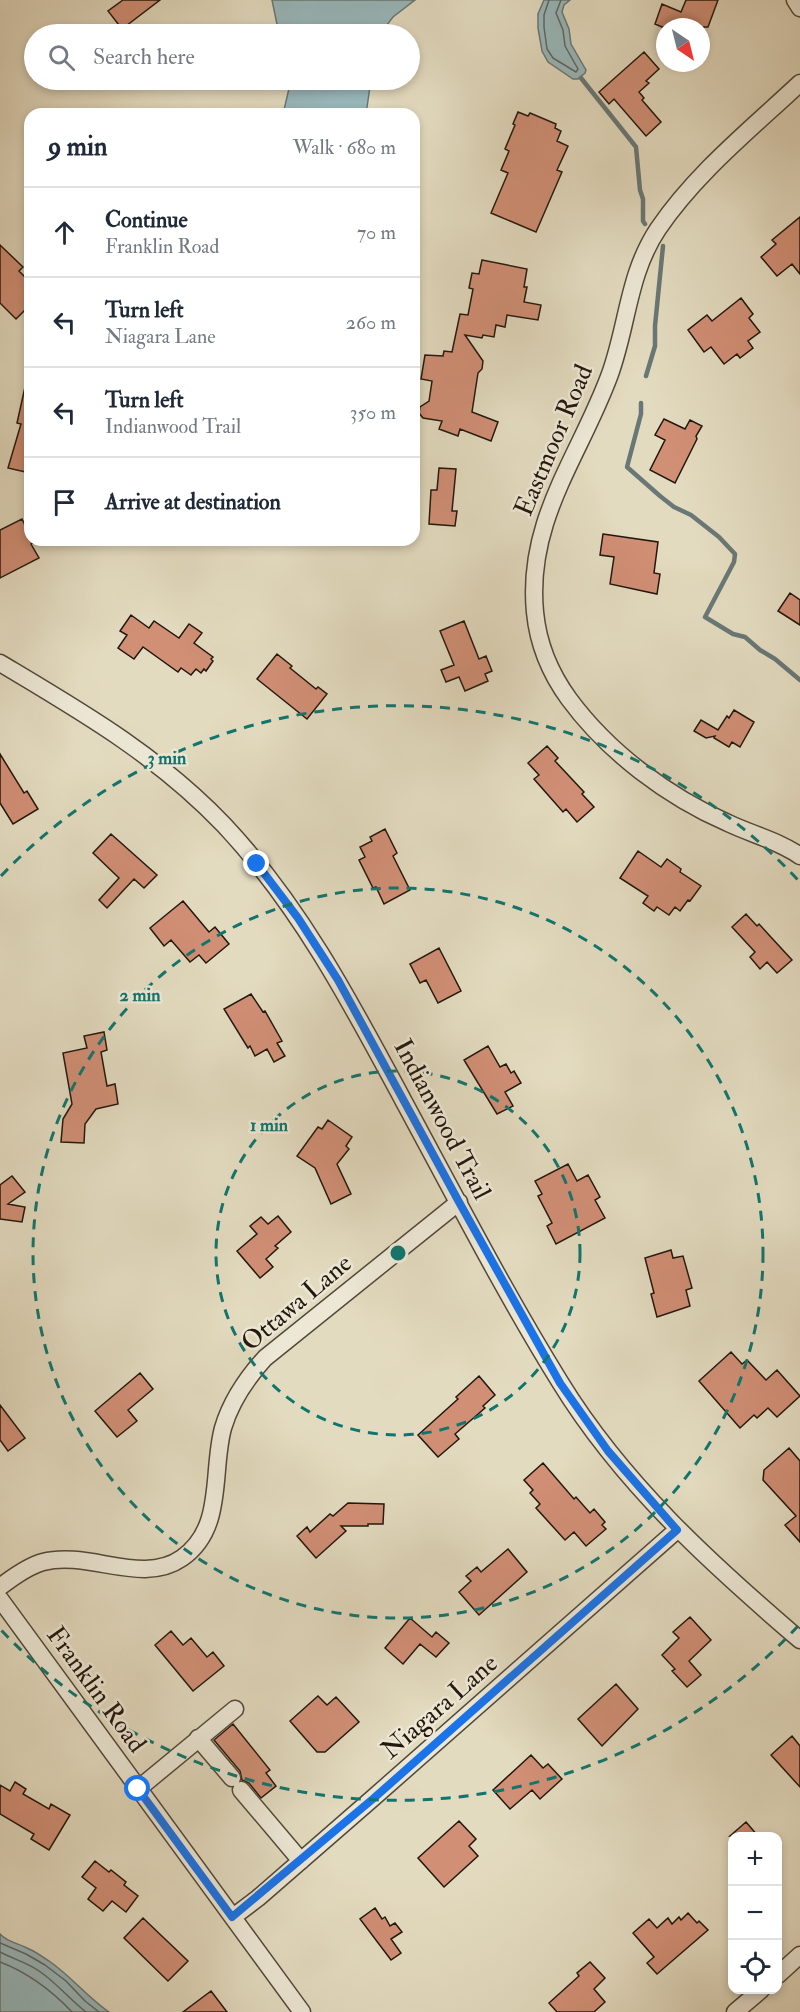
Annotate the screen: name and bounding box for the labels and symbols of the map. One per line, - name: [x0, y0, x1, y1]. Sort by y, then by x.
- north arrow: [656, 18, 710, 72]
- street label: Eastmoor Road: [508, 360, 600, 521]
- text: 3 min: [148, 747, 187, 770]
- route end: [243, 850, 269, 876]
- text: 2 min: [120, 984, 161, 1007]
- street label: Indianwood Trail: [386, 1034, 498, 1205]
- text: 1 min: [250, 1114, 289, 1137]
- centre of rings: [388, 1243, 408, 1263]
- street label: Ottawa Lane: [235, 1247, 358, 1358]
- street label: Franklin Road: [40, 1620, 153, 1759]
- street label: Niagara Lane: [375, 1647, 505, 1766]
- route start: [124, 1775, 150, 1801]

